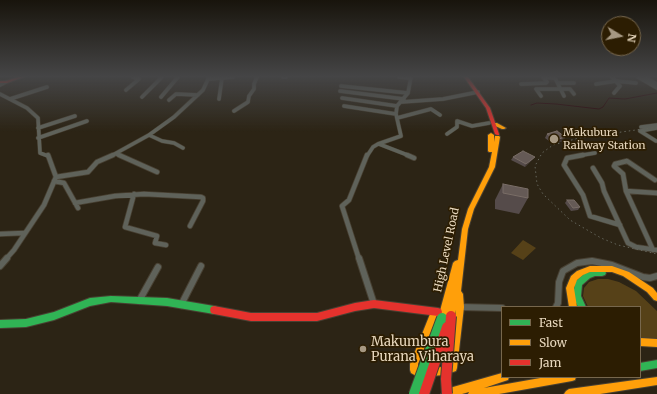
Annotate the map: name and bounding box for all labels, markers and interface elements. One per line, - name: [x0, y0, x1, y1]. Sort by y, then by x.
- north arrow: [601, 16, 641, 56]
- text: N: [624, 32, 639, 43]
- place label: Makubura Railway Station: [563, 126, 646, 152]
- marker: Makubura Railway Station: [548, 133, 560, 145]
- street label: High Level Road: [432, 207, 462, 293]
- legend: [501, 306, 641, 378]
- text: Fast: [539, 315, 563, 330]
- place label: Makumbura Purana Viharaya: [371, 334, 474, 365]
- text: Slow: [539, 335, 567, 350]
- marker: Makumbura Purana Viharaya: [358, 344, 368, 354]
- text: Jam: [539, 355, 561, 370]

